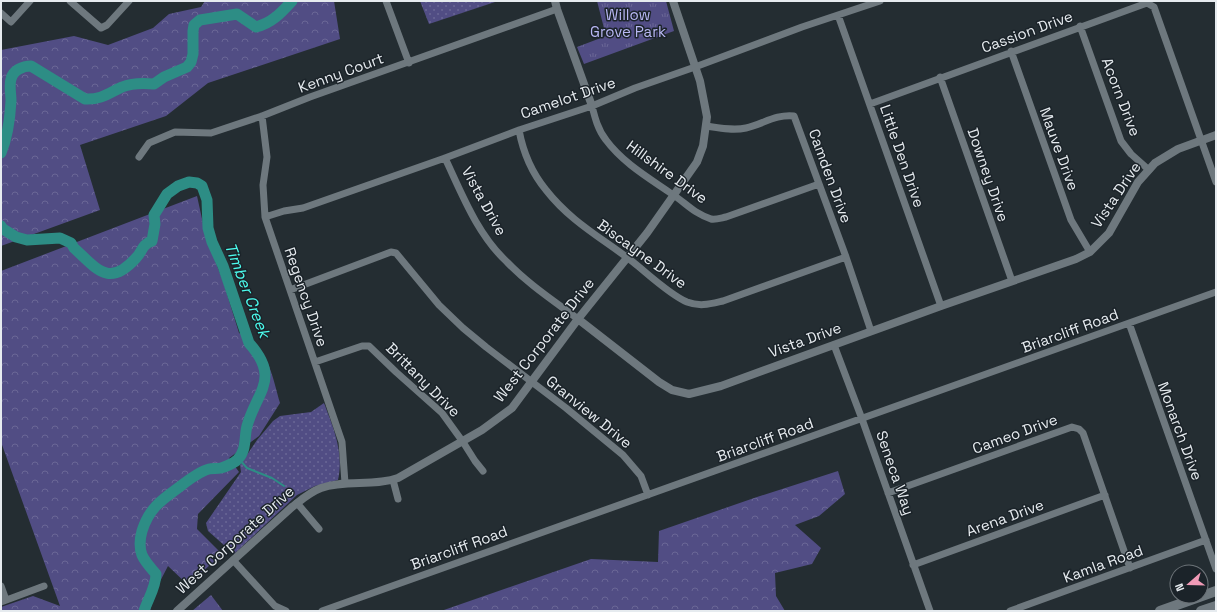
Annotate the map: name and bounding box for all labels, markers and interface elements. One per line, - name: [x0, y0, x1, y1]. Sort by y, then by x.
- park label: Willow Grove Park: [590, 5, 666, 41]
- street label: Cassion Drive: [979, 6, 1075, 57]
- street label: Kenny Court: [295, 48, 386, 97]
- street label: Acorn Drive: [1098, 55, 1145, 139]
- street label: Camelot Drive: [518, 72, 618, 123]
- street label: Little Den Drive: [876, 102, 929, 210]
- street label: Mauve Drive: [1036, 105, 1083, 193]
- street label: Downey Drive: [964, 125, 1013, 224]
- street label: Camden Drive: [805, 126, 856, 226]
- street label: Hillshire Drive: [623, 136, 712, 207]
- street label: Vista Drive: [1086, 158, 1145, 232]
- street label: Vista Drive: [458, 163, 511, 239]
- street label: Biscayne Drive: [594, 215, 691, 292]
- water label: Timber Creek: [220, 240, 276, 343]
- street label: Regency Drive: [281, 245, 332, 349]
- street label: West Corporate Drive: [489, 274, 598, 406]
- street label: Briarcliff Road: [1019, 304, 1121, 357]
- street label: Vista Drive: [766, 318, 844, 361]
- street label: Brittany Drive: [382, 338, 465, 421]
- street label: Granview Drive: [542, 371, 636, 452]
- street label: Monarch Drive: [1154, 379, 1207, 483]
- street label: Cameo Drive: [970, 409, 1060, 458]
- street label: Briarcliff Road: [714, 413, 816, 466]
- street label: Seneca Way: [872, 428, 919, 518]
- street label: West Corporate Drive: [172, 481, 298, 598]
- street label: Arena Drive: [963, 495, 1046, 540]
- street label: Briarcliff Road: [408, 521, 510, 574]
- street label: Kamla Road: [1060, 540, 1145, 587]
- north arrow: [1169, 564, 1209, 604]
- text: N: [1172, 582, 1187, 593]

